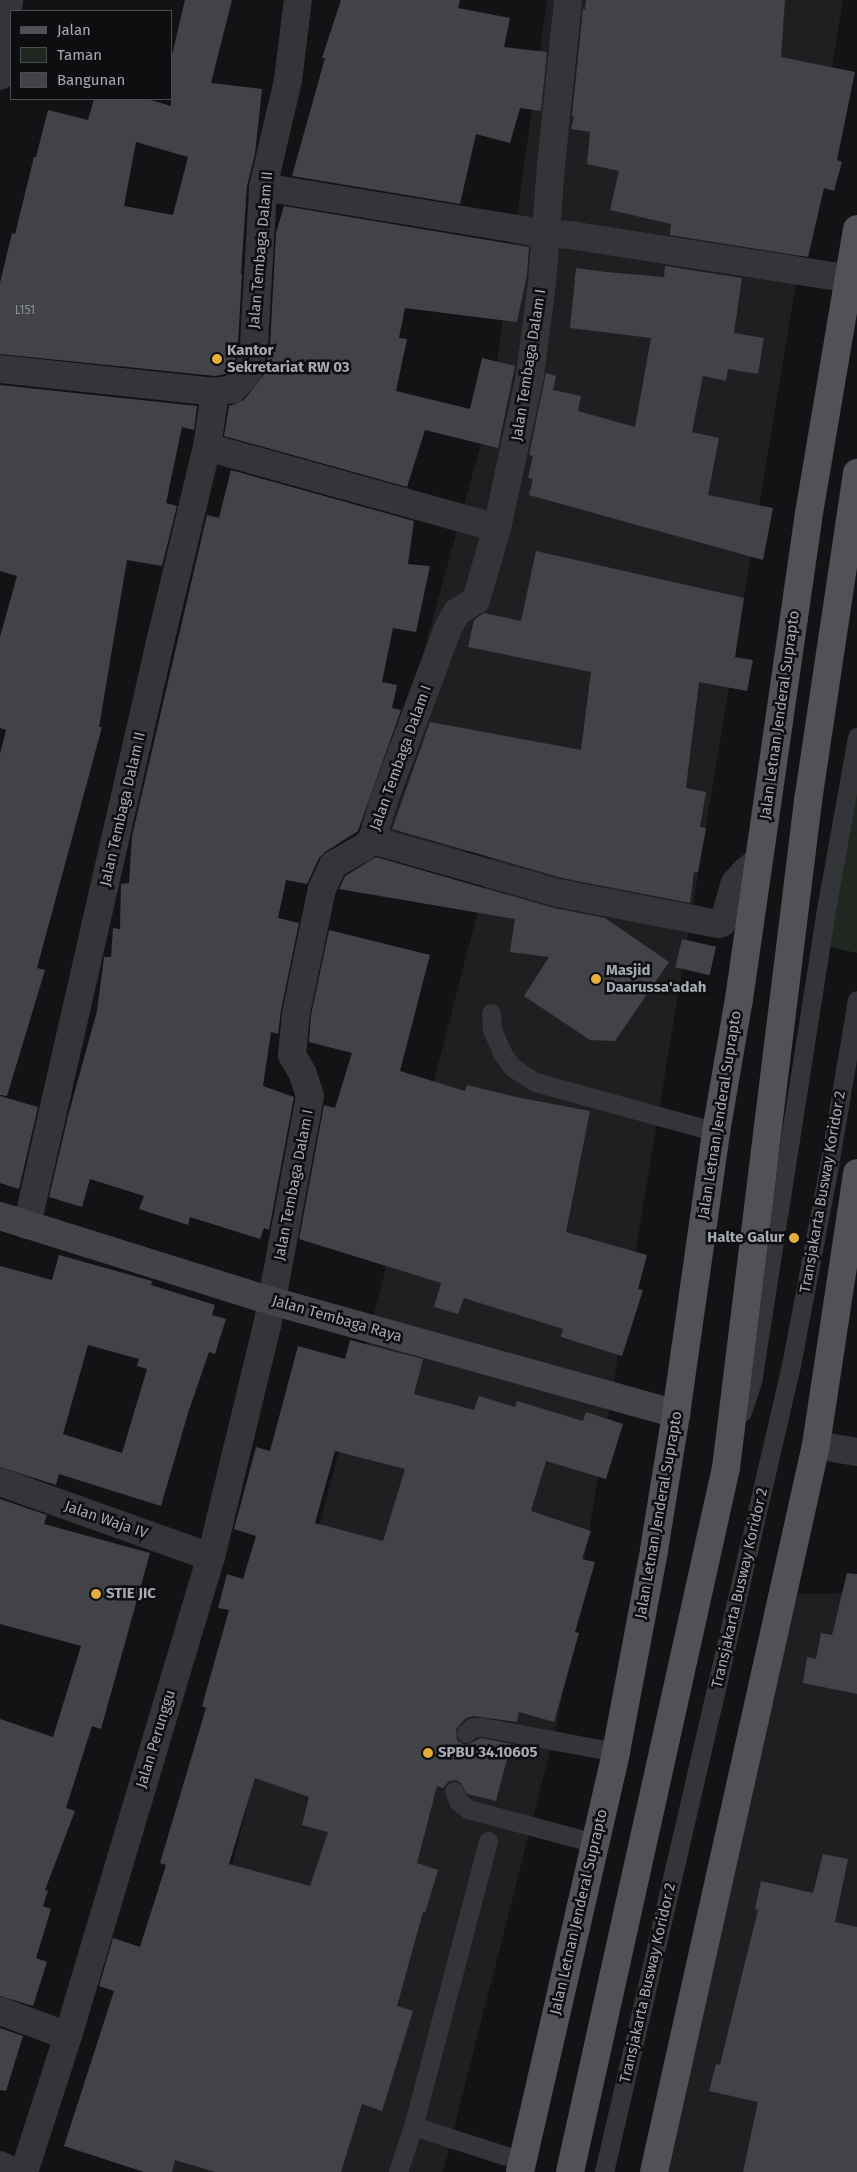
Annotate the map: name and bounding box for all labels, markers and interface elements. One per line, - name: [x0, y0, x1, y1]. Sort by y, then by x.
- legend: [10, 10, 172, 100]
- text: Jalan: [57, 21, 91, 39]
- text: Taman: [57, 46, 102, 64]
- text: Bangunan: [57, 71, 125, 89]
- street label: Jalan Tembaga Dalam II: [245, 171, 277, 329]
- street label: Jalan Tembaga Dalam I: [508, 288, 550, 442]
- house number: L151: [15, 304, 35, 318]
- place label: Kantor Sekretariat RW 03: [227, 341, 350, 376]
- marker: Kantor Sekretariat RW 03: [211, 353, 223, 365]
- street label: Jalan Letnan Jenderal Suprapto: [756, 609, 804, 821]
- street label: Jalan Tembaga Dalam I: [366, 683, 436, 833]
- street label: Jalan Tembaga Dalam II: [96, 730, 150, 888]
- place label: Masjid Daarussa'adah: [606, 961, 706, 996]
- marker: Masjid Daarussa'adah: [590, 973, 602, 985]
- street label: Jalan Letnan Jenderal Suprapto: [695, 1010, 745, 1220]
- street label: Transjakarta Busway Koridor 2: [796, 1090, 850, 1294]
- street label: Jalan Tembaga Dalam I: [271, 1108, 317, 1262]
- place label: Halte Galur: [707, 1229, 784, 1247]
- marker: Halte Galur: [788, 1232, 800, 1244]
- street label: Jalan Tembaga Raya: [270, 1292, 404, 1346]
- street label: Jalan Letnan Jenderal Suprapto: [632, 1410, 686, 1620]
- street label: Transjakarta Busway Koridor 2: [708, 1486, 772, 1690]
- street label: Jalan Waja IV: [62, 1497, 150, 1543]
- place label: STIE JIC: [106, 1585, 156, 1603]
- marker: STIE JIC: [90, 1588, 102, 1600]
- street label: Jalan Perunggu: [133, 1688, 179, 1790]
- place label: SPBU 34.10605: [438, 1744, 538, 1762]
- marker: SPBU 34.10605: [422, 1747, 434, 1759]
- street label: Jalan Letnan Jenderal Suprapto: [547, 1807, 611, 2017]
- street label: Transjakarta Busway Koridor 2: [616, 1881, 680, 2085]

